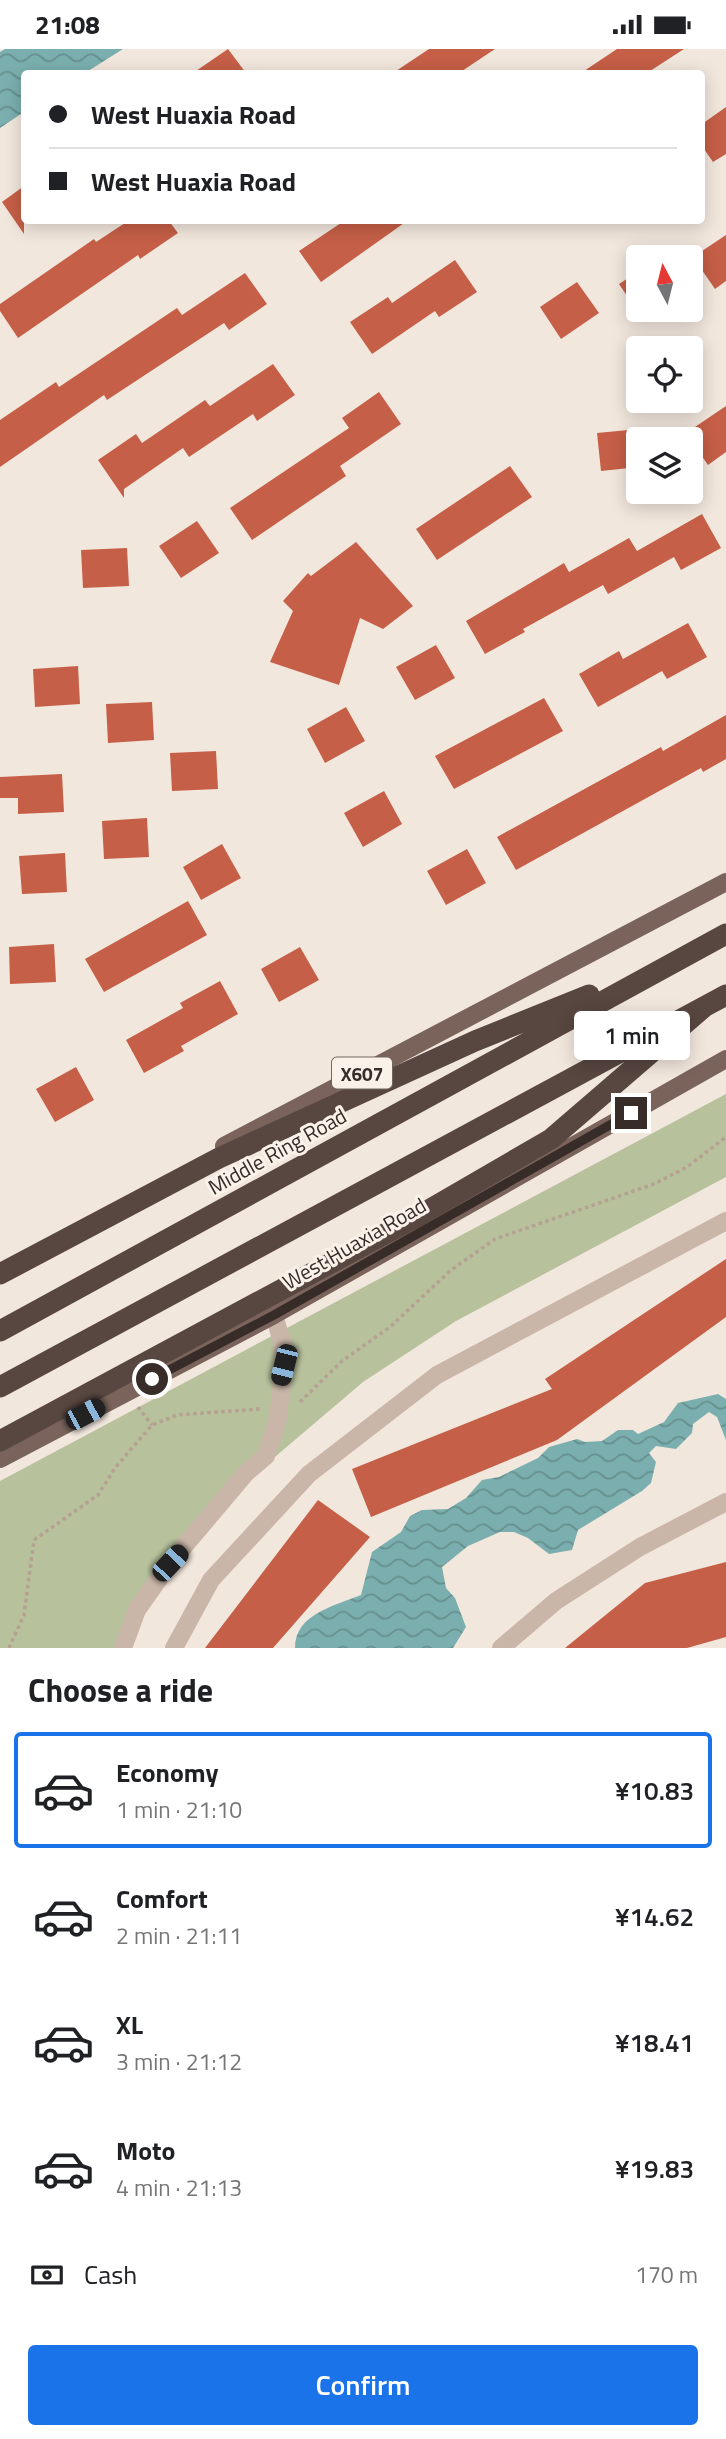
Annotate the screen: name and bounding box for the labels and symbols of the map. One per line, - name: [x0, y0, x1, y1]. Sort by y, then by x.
- north arrow: [626, 245, 704, 322]
- callout: 1 min: [573, 1011, 689, 1061]
- road number: X607: [332, 1057, 392, 1089]
- route end: [615, 1097, 647, 1129]
- street label: Middle Ring Road: [202, 1100, 352, 1202]
- street label: West Huaxia Road: [276, 1189, 432, 1297]
- car: [269, 1342, 300, 1388]
- route start: [136, 1363, 168, 1395]
- car: [62, 1395, 109, 1433]
- car: [148, 1540, 193, 1586]

